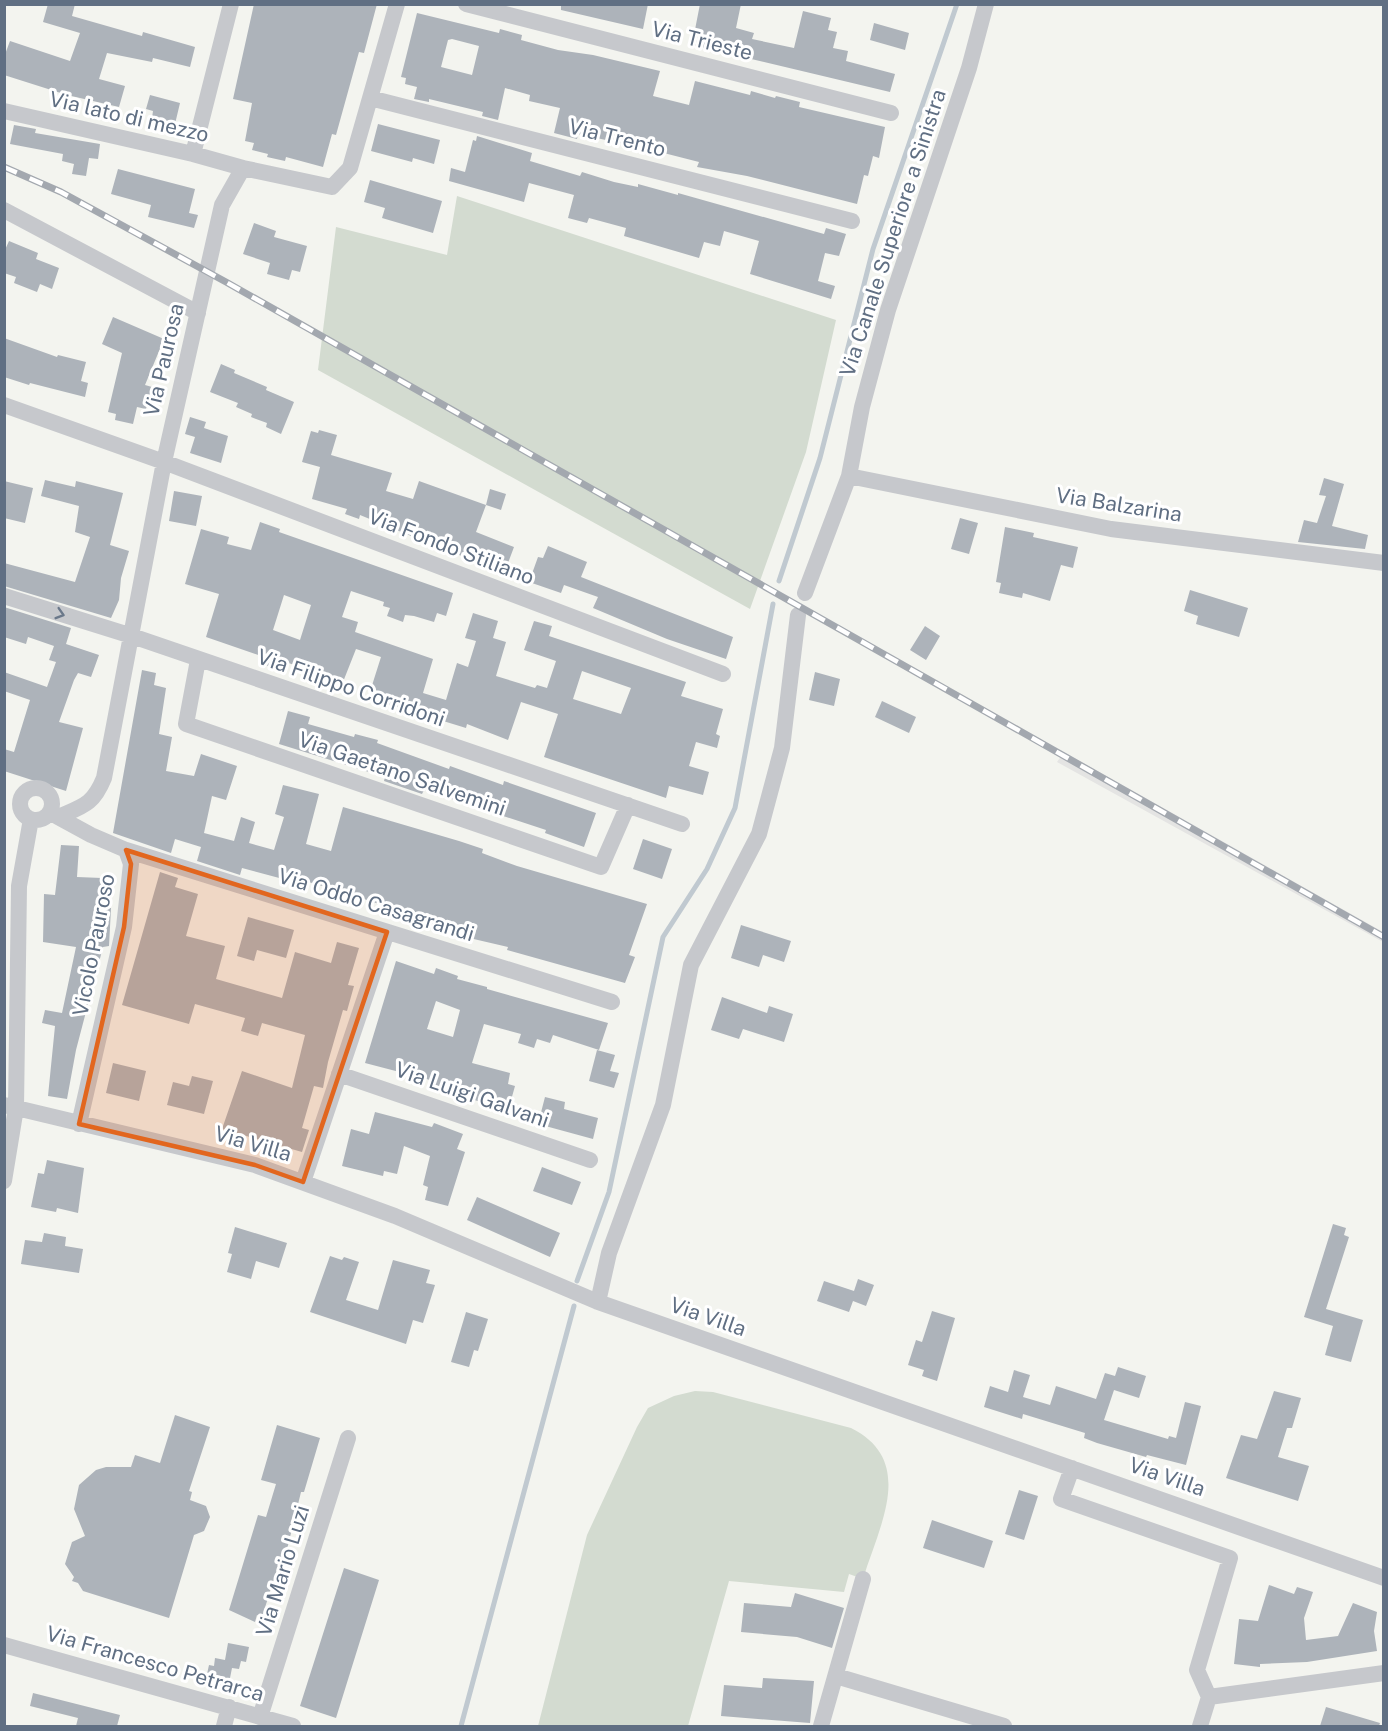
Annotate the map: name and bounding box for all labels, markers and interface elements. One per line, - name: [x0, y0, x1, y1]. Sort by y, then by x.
- street label: Via Trieste: [649, 16, 755, 65]
- street label: Via lato di mezzo: [47, 86, 211, 147]
- street label: Via Canale Superiore a Sinistra: [834, 86, 951, 380]
- street label: Via Trento: [566, 113, 668, 162]
- street label: Via Paurosa: [138, 301, 189, 419]
- street label: Via Balzarina: [1054, 482, 1184, 527]
- street label: Via Fondo Stiliano: [365, 503, 538, 590]
- one-way arrow: [54, 607, 65, 619]
- street label: Via Filippo Corridoni: [254, 644, 448, 731]
- street label: Via Gaetano Salvemini: [295, 726, 509, 821]
- street label: Via Oddo Casagrandi: [275, 863, 477, 946]
- street label: Vicolo Pauroso: [67, 872, 120, 1018]
- street label: Via Luigi Galvani: [392, 1056, 552, 1133]
- street label: Via Villa: [212, 1121, 295, 1166]
- street label: Via Villa: [667, 1292, 750, 1341]
- street label: Via Villa: [1126, 1452, 1209, 1501]
- street label: Via Mario Luzi: [251, 1502, 314, 1640]
- street label: Via Francesco Petrarca: [43, 1620, 267, 1707]

